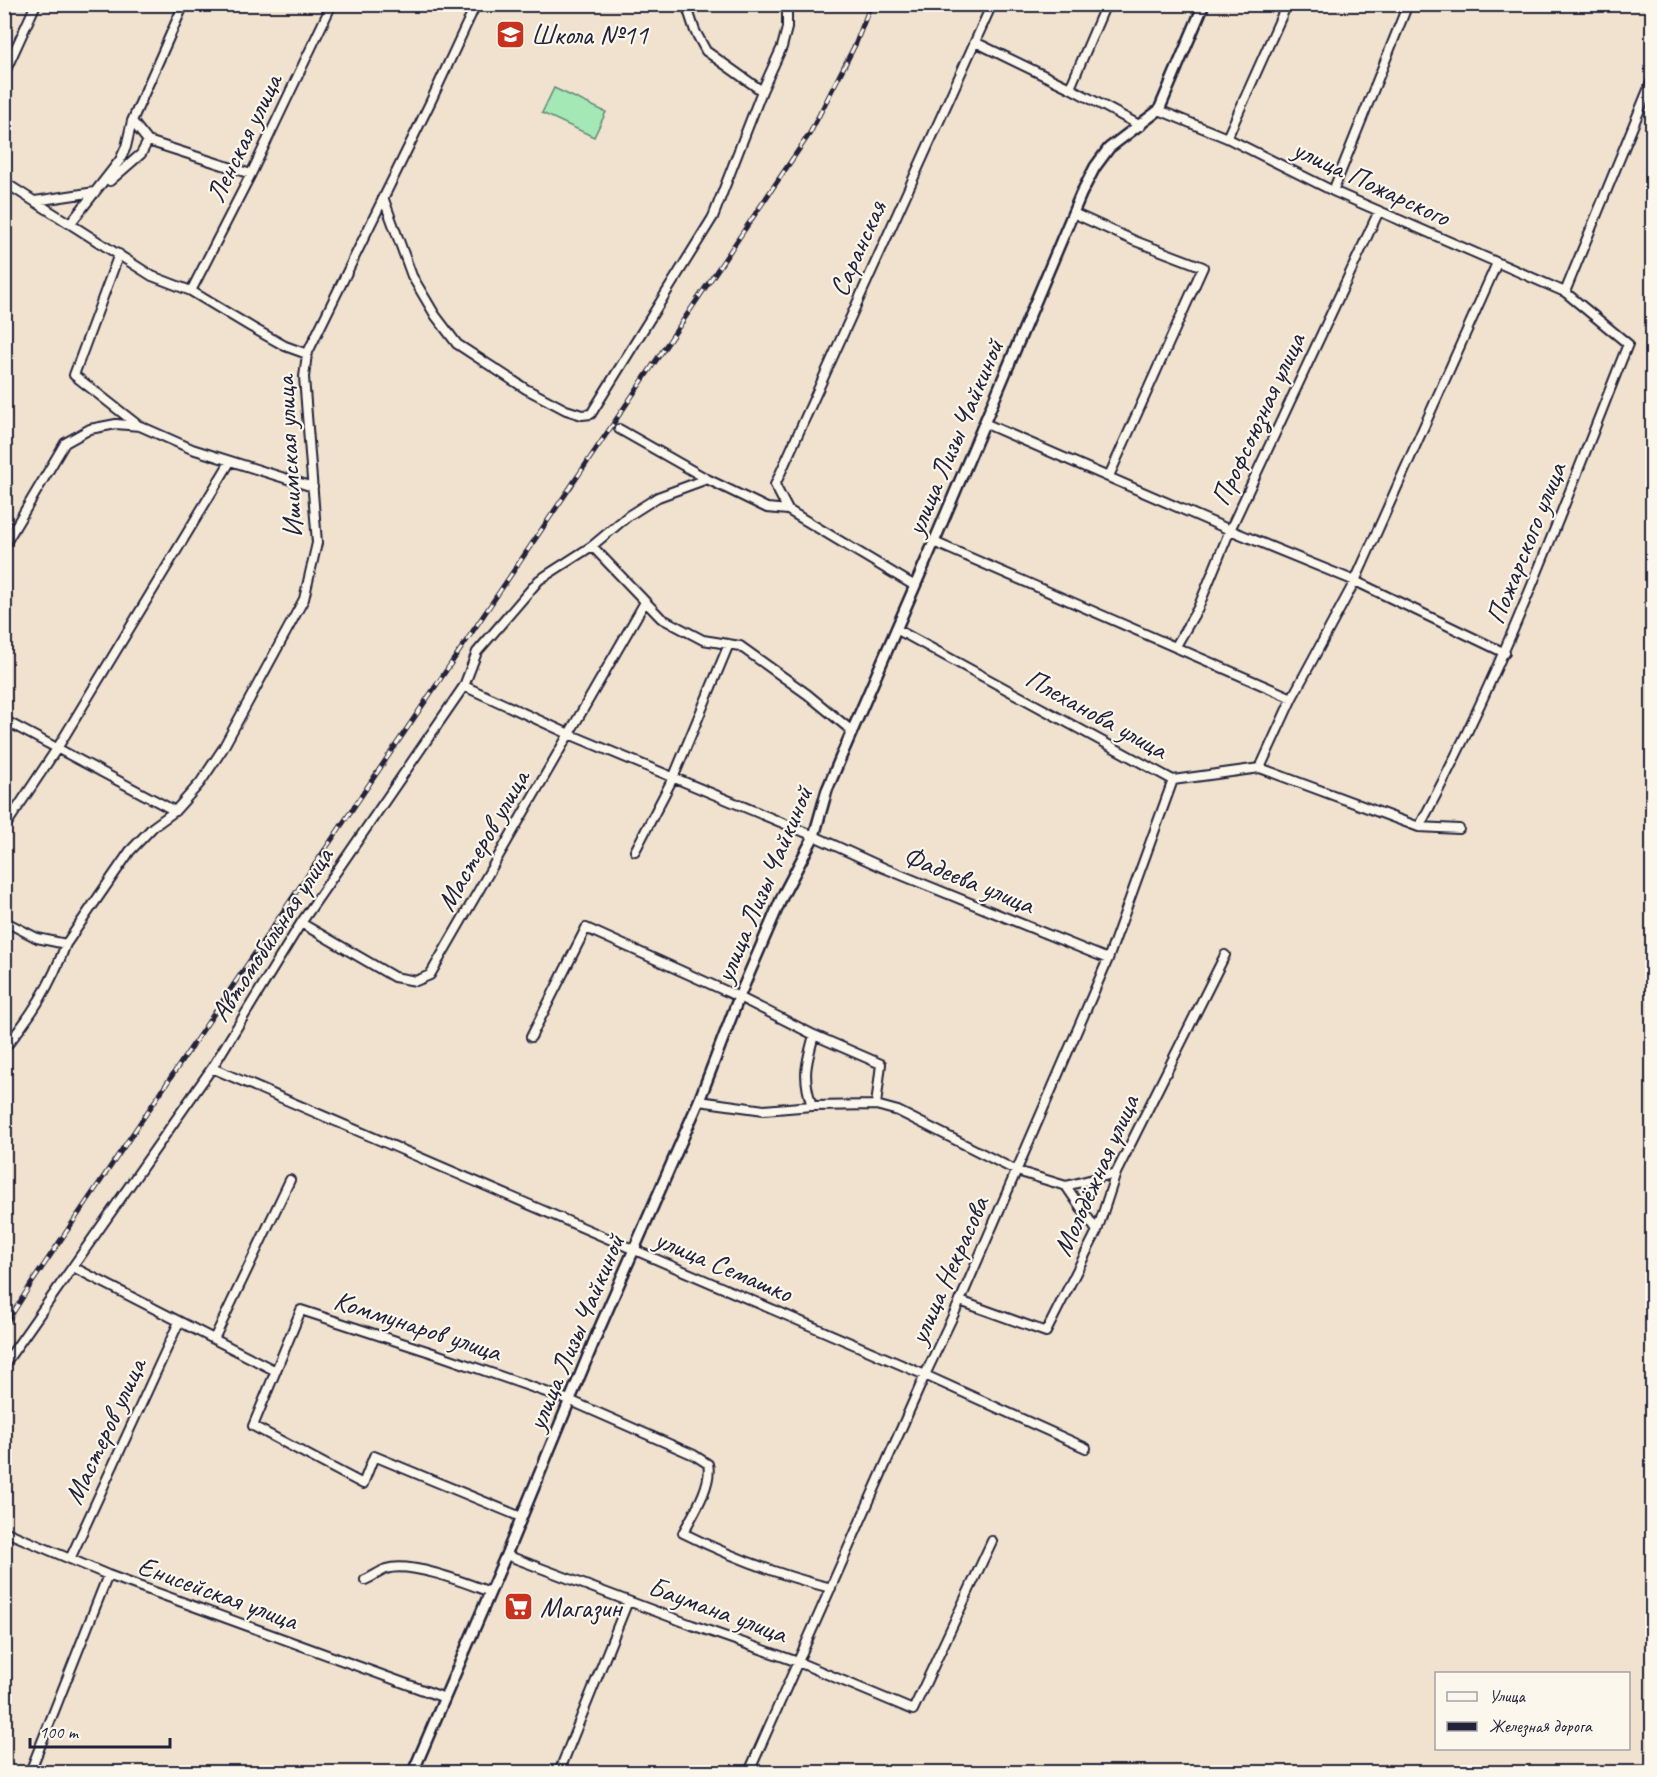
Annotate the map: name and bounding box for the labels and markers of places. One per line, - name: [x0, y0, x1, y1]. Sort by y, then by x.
- place label: Школа №11: [531, 17, 649, 52]
- school or university icon: Школа №11: [494, 18, 526, 50]
- place label: Магазин: [540, 1590, 624, 1625]
- supermarket icon: Магазин: [503, 1591, 535, 1623]

